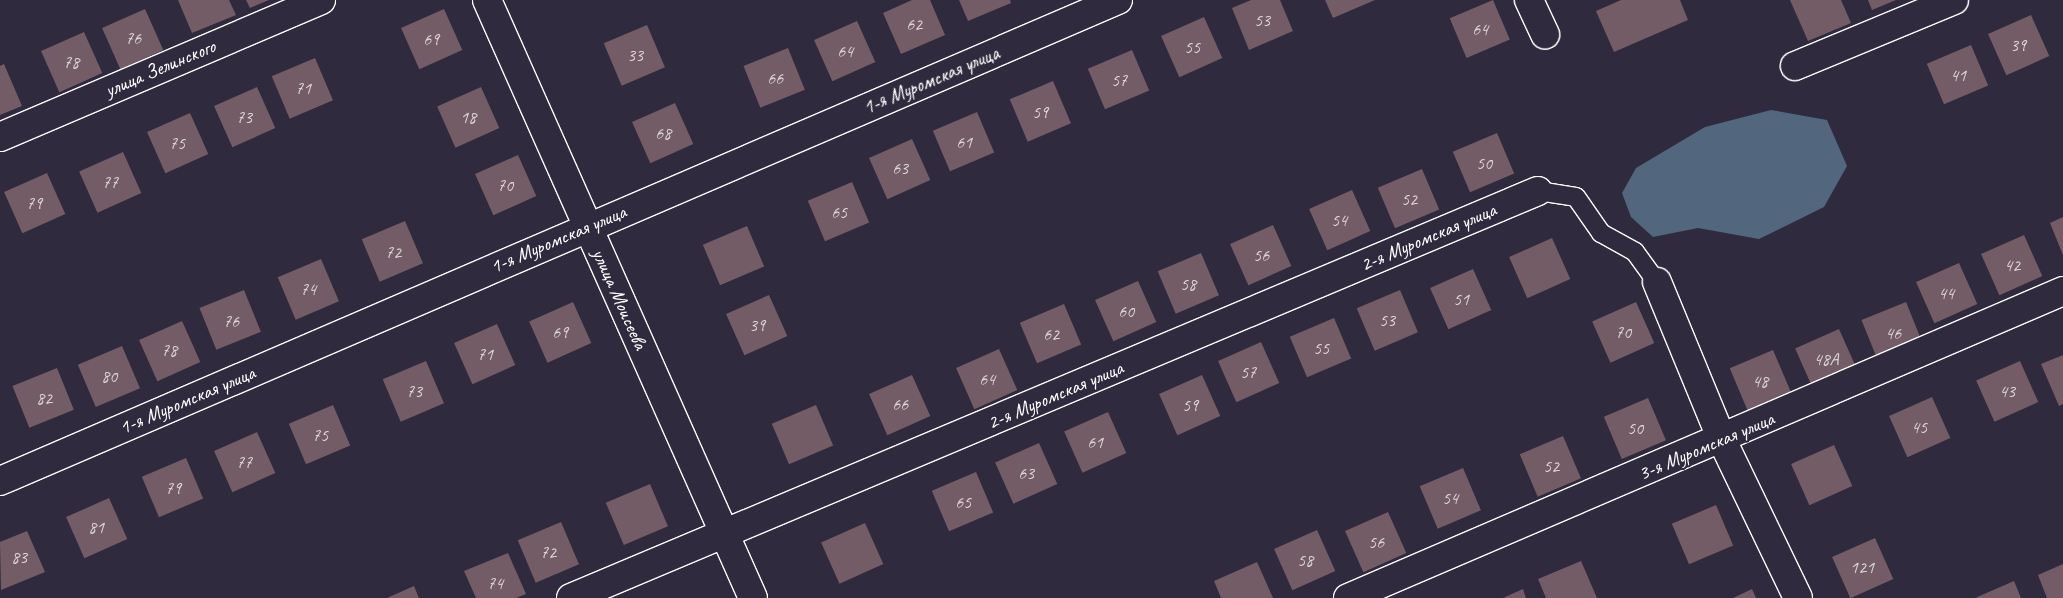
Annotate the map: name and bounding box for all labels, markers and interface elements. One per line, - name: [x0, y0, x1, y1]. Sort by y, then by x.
- house number: 53: [1254, 9, 1270, 31]
- house number: 62: [906, 13, 922, 35]
- house number: 64: [1472, 18, 1488, 40]
- house number: 76: [125, 27, 141, 49]
- house number: 69: [423, 28, 439, 50]
- street label: улица Зелинского: [101, 34, 219, 102]
- house number: 39: [2010, 34, 2026, 56]
- house number: 55: [1184, 36, 1200, 58]
- house number: 64: [837, 40, 853, 62]
- street label: 1-я Муромская улица: [858, 40, 1004, 120]
- house number: 33: [627, 44, 643, 66]
- house number: 78: [63, 51, 79, 73]
- house number: 41: [1950, 64, 1966, 86]
- house number: 66: [767, 67, 783, 89]
- house number: 57: [1111, 69, 1127, 91]
- house number: 71: [295, 77, 311, 99]
- house number: 59: [1032, 101, 1048, 123]
- house number: 73: [236, 106, 252, 128]
- house number: 18: [460, 106, 476, 128]
- house number: 68: [655, 122, 671, 144]
- house number: 61: [956, 131, 972, 153]
- house number: 75: [169, 132, 185, 154]
- house number: 50: [1476, 152, 1492, 174]
- house number: 63: [892, 157, 908, 179]
- house number: 77: [102, 171, 118, 193]
- house number: 70: [497, 174, 513, 196]
- house number: 52: [1401, 188, 1417, 210]
- house number: 79: [26, 192, 42, 214]
- street label: 2-я Муромская улица: [1355, 197, 1501, 277]
- street label: 1-я Муромская улица: [485, 199, 631, 279]
- house number: 65: [831, 201, 847, 223]
- house number: 54: [1331, 209, 1347, 231]
- house number: 72: [385, 241, 401, 263]
- house number: 56: [1253, 244, 1269, 266]
- street label: улица Моисеева: [587, 245, 653, 353]
- house number: 42: [2004, 254, 2020, 276]
- house number: 58: [1180, 273, 1196, 295]
- house number: 74: [300, 278, 316, 300]
- house number: 44: [1938, 282, 1954, 304]
- house number: 51: [1453, 288, 1469, 310]
- house number: 60: [1118, 300, 1134, 322]
- house number: 53: [1379, 309, 1395, 331]
- house number: 76: [223, 310, 239, 332]
- house number: 39: [749, 314, 765, 336]
- house number: 69: [552, 321, 568, 343]
- house number: 70: [1615, 321, 1631, 343]
- house number: 46: [1885, 322, 1901, 344]
- house number: 62: [1043, 323, 1059, 345]
- house number: 55: [1313, 337, 1329, 359]
- house number: 78: [161, 339, 177, 361]
- house number: 71: [477, 343, 493, 365]
- house number: 48А: [1813, 348, 1839, 370]
- street label: 2-я Муромская улица: [982, 355, 1128, 435]
- street label: 1-я Муромская улица: [114, 360, 260, 440]
- house number: 57: [1240, 361, 1256, 383]
- house number: 80: [101, 365, 117, 387]
- house number: 64: [979, 368, 995, 390]
- house number: 48: [1752, 370, 1768, 392]
- house number: 73: [406, 380, 422, 402]
- house number: 43: [1999, 380, 2015, 402]
- house number: 82: [36, 387, 52, 409]
- house number: 66: [892, 393, 908, 415]
- house number: 59: [1182, 394, 1198, 416]
- street label: 3-я Муромская улица: [1633, 406, 1779, 486]
- house number: 45: [1911, 416, 1927, 438]
- house number: 50: [1627, 417, 1643, 439]
- house number: 75: [312, 424, 328, 446]
- house number: 61: [1087, 431, 1103, 453]
- house number: 77: [236, 451, 252, 473]
- house number: 52: [1543, 455, 1559, 477]
- house number: 63: [1018, 462, 1034, 484]
- house number: 79: [165, 477, 181, 499]
- house number: 54: [1442, 487, 1458, 509]
- house number: 65: [955, 491, 971, 513]
- house number: 81: [88, 516, 104, 538]
- house number: 56: [1368, 531, 1384, 553]
- house number: 72: [540, 541, 556, 563]
- house number: 83: [11, 546, 27, 568]
- house number: 58: [1297, 549, 1313, 571]
- house number: 121: [1850, 556, 1874, 578]
- house number: 74: [487, 572, 503, 594]

